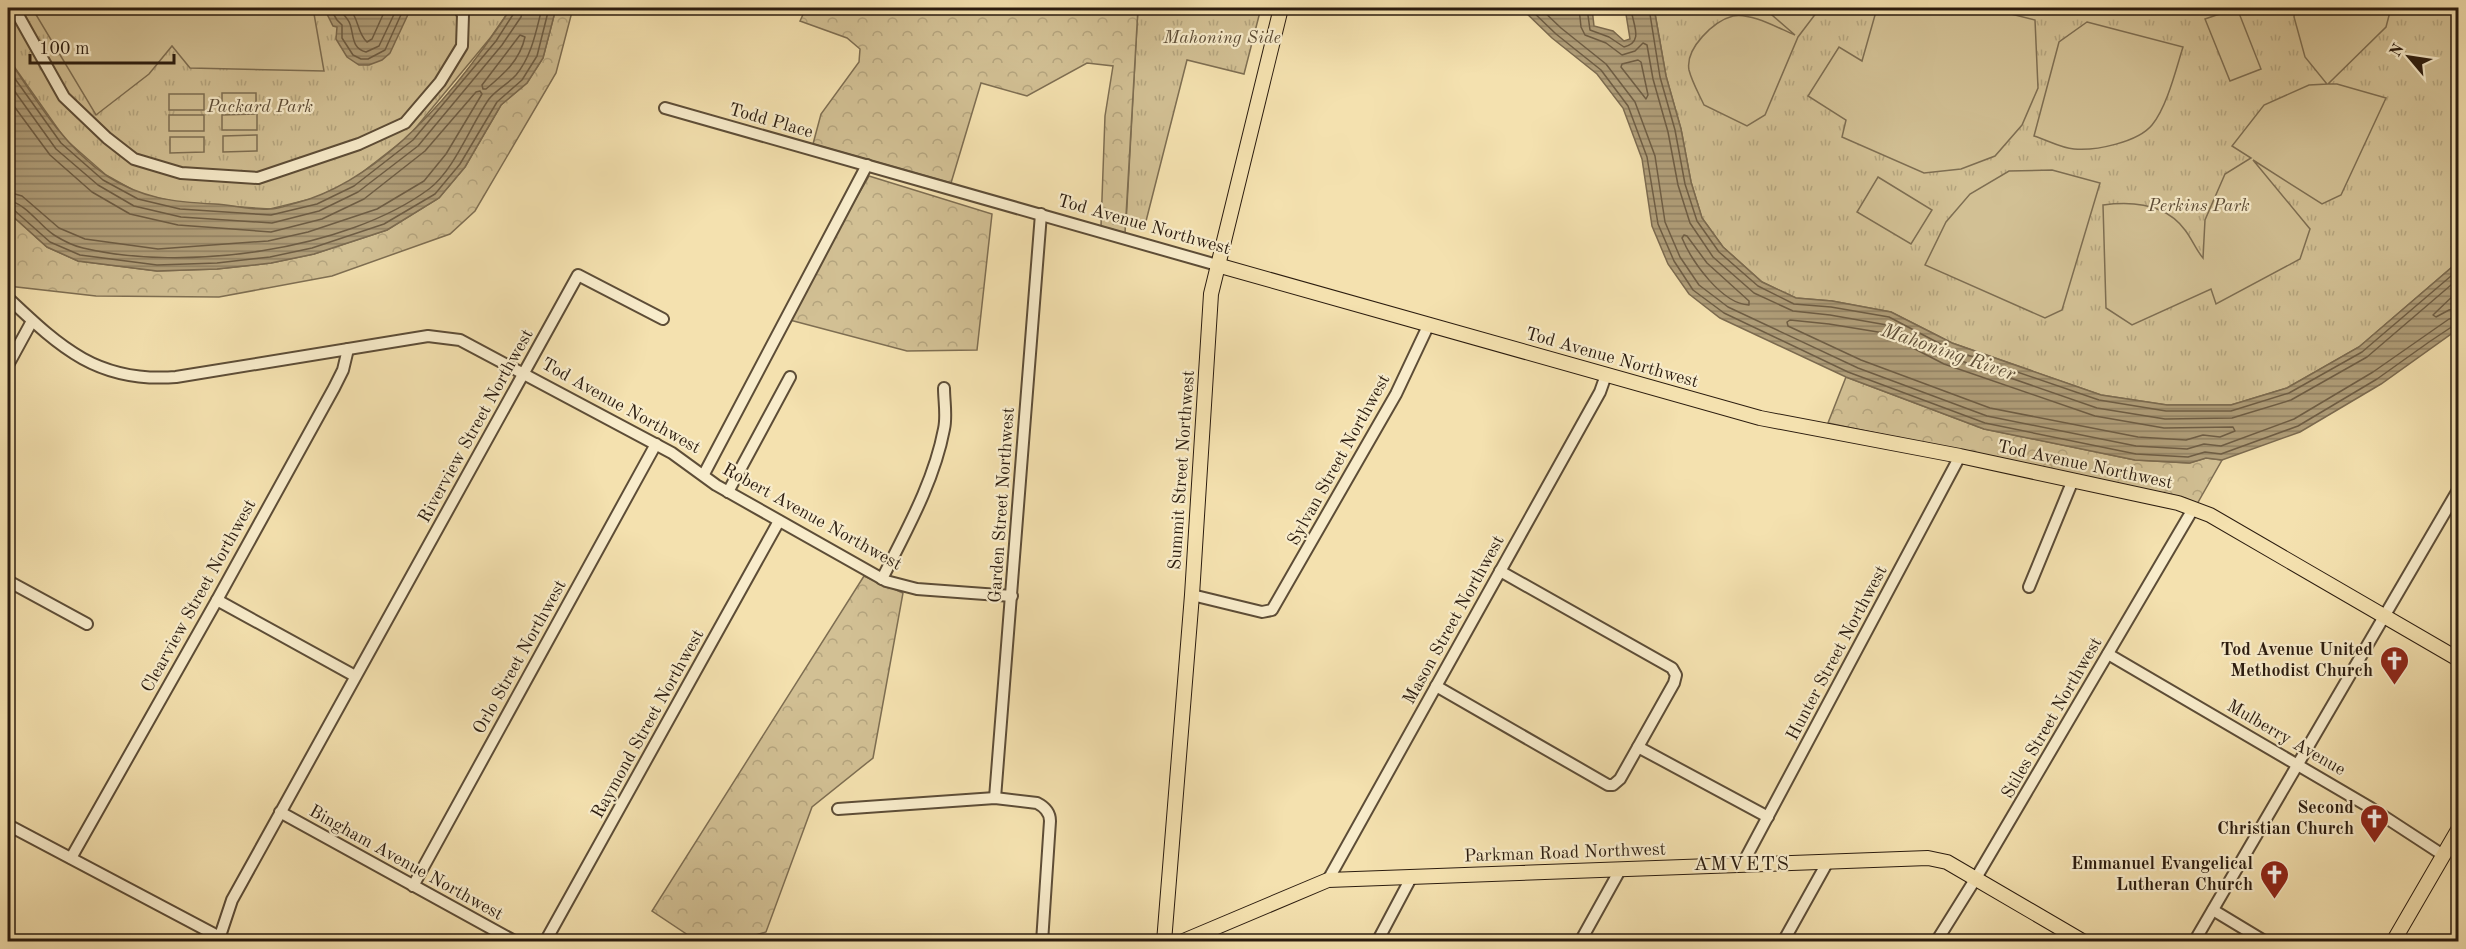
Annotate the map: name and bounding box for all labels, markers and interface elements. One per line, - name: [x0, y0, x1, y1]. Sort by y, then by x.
- scale bar: [30, 27, 174, 65]
- north arrow: [2379, 27, 2439, 87]
- park label: Mahoning Side: [1162, 29, 1281, 47]
- text: 100 m: [39, 40, 90, 58]
- text: N: [2388, 41, 2408, 60]
- park label: Packard Park: [206, 98, 313, 116]
- street label: Todd Place: [727, 100, 815, 142]
- street label: Tod Avenue Northwest: [1056, 192, 1232, 258]
- park label: Perkins Park: [2147, 197, 2250, 215]
- water label: Mahoning River: [1878, 320, 2018, 385]
- street label: Tod Avenue Northwest: [1524, 325, 1700, 391]
- street label: Riverview Street Northwest: [415, 326, 537, 526]
- street label: Tod Avenue Northwest: [538, 355, 704, 457]
- street label: Summit Street Northwest: [1166, 370, 1198, 570]
- street label: Sylvan Street Northwest: [1284, 371, 1394, 549]
- street label: Garden Street Northwest: [986, 407, 1018, 603]
- street label: Tod Avenue Northwest: [1996, 438, 2174, 492]
- street label: Robert Avenue Northwest: [719, 460, 905, 574]
- street label: Clearview Street Northwest: [138, 496, 260, 696]
- street label: Mason Street Northwest: [1400, 533, 1508, 707]
- street label: Hunter Street Northwest: [1783, 563, 1891, 743]
- street label: Orlo Street Northwest: [470, 577, 570, 737]
- street label: Raymond Street Northwest: [589, 627, 707, 821]
- street label: Stiles Street Northwest: [1999, 634, 2105, 802]
- place label: Tod Avenue United Methodist Church: [2221, 641, 2373, 680]
- church icon: Tod Avenue United Methodist Church: [2378, 644, 2410, 686]
- street label: Mulberry Avenue: [2224, 697, 2348, 779]
- place label: Second Christian Church: [2217, 799, 2354, 838]
- street label: Bingham Avenue Northwest: [306, 802, 506, 924]
- church icon: Second Christian Church: [2359, 802, 2391, 844]
- street label: Parkman Road Northwest: [1464, 840, 1666, 866]
- district label: AMVETS: [1694, 855, 1790, 875]
- place label: Emmanuel Evangelical Lutheran Church: [2071, 855, 2253, 894]
- church icon: Emmanuel Evangelical Lutheran Church: [2258, 858, 2290, 900]

